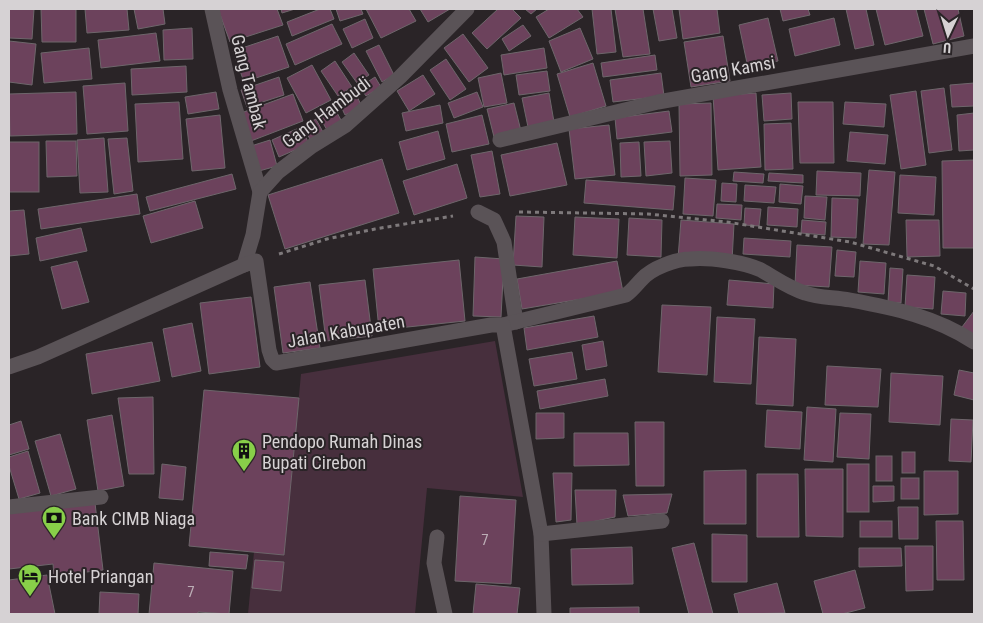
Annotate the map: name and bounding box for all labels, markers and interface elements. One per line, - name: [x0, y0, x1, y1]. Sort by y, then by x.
- north arrow: [923, 10, 973, 60]
- street label: Gang Tambak: [227, 32, 271, 132]
- text: U: [943, 40, 952, 56]
- street label: Gang Kamsi: [689, 51, 777, 87]
- street label: Gang Hambudi: [278, 72, 374, 152]
- street label: Jalan Kabupaten: [286, 310, 406, 352]
- place label: Pendopo Rumah Dinas Bupati Cirebon: [262, 431, 422, 473]
- building icon: Pendopo Rumah Dinas Bupati Cirebon: [231, 438, 257, 472]
- bank icon: Bank CIMB Niaga: [41, 505, 67, 539]
- place label: Bank CIMB Niaga: [72, 508, 195, 529]
- house number: 7: [481, 531, 489, 549]
- hotel icon: Hotel Priangan: [17, 563, 43, 597]
- place label: Hotel Priangan: [48, 566, 153, 587]
- house number: 7: [187, 583, 195, 601]

